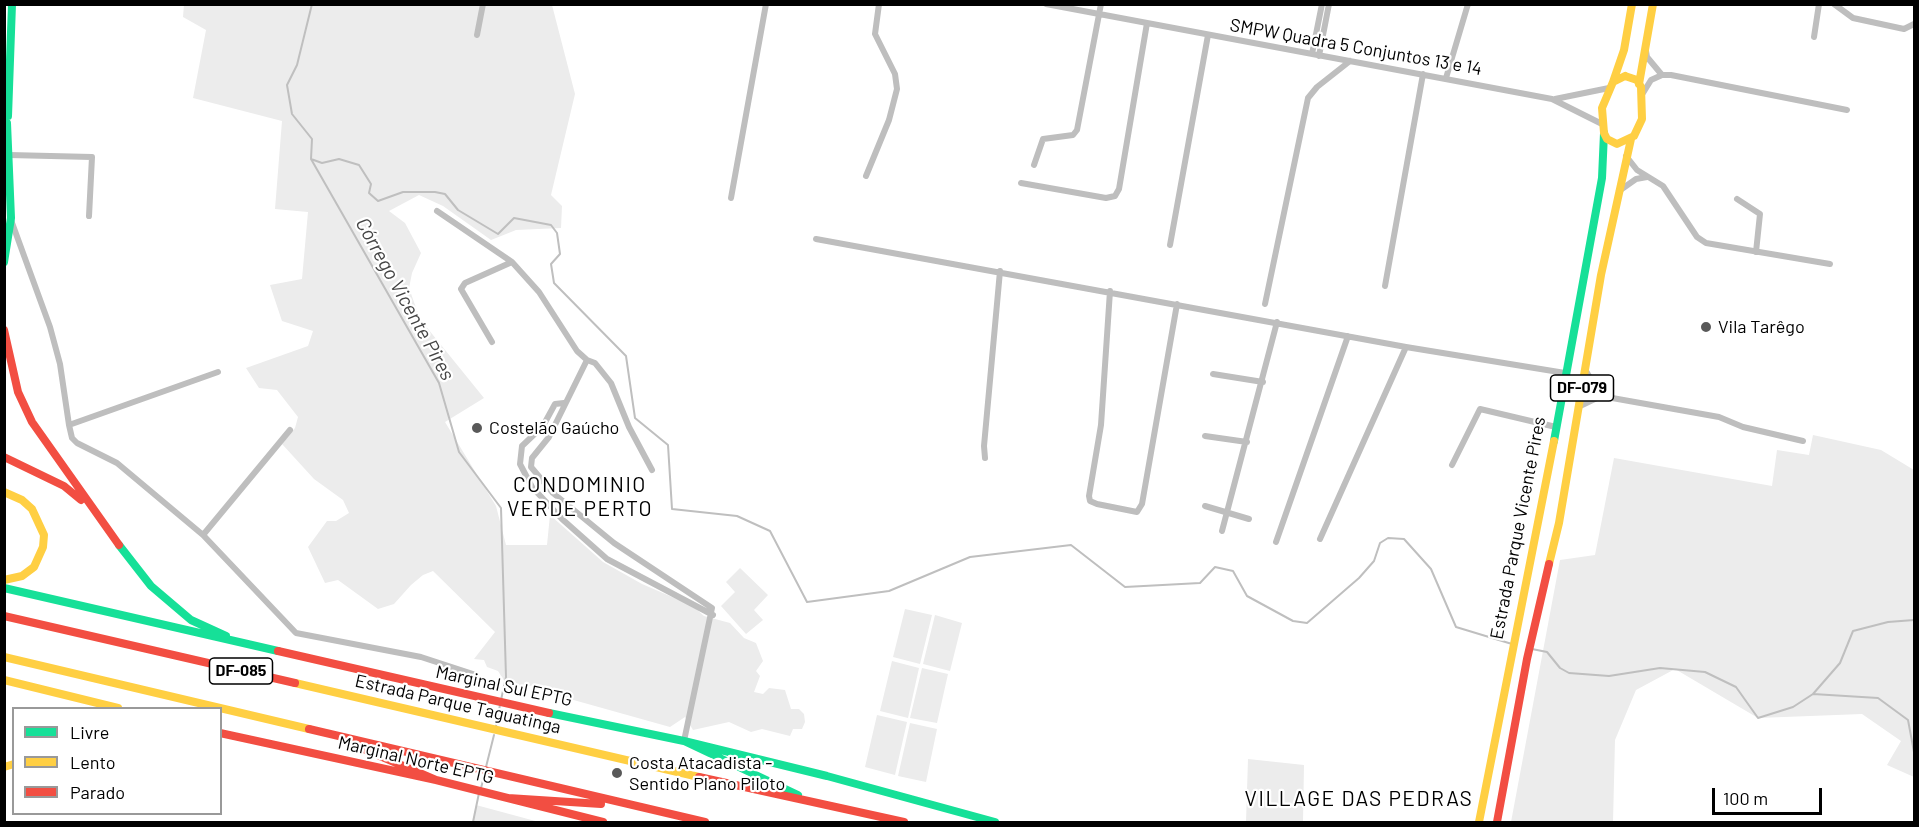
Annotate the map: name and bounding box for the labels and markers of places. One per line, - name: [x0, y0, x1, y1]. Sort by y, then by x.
- place label: Vila Tarêgo: [1718, 316, 1805, 338]
- marker: Vila Tarêgo: [1699, 320, 1713, 334]
- place label: Costelão Gaúcho: [489, 417, 619, 439]
- marker: Costelão Gaúcho: [470, 421, 484, 435]
- place label: Costa Atacadista - Sentido Plano Piloto: [629, 752, 785, 795]
- marker: Costa Atacadista - Sentido Plano Piloto: [610, 766, 624, 780]

